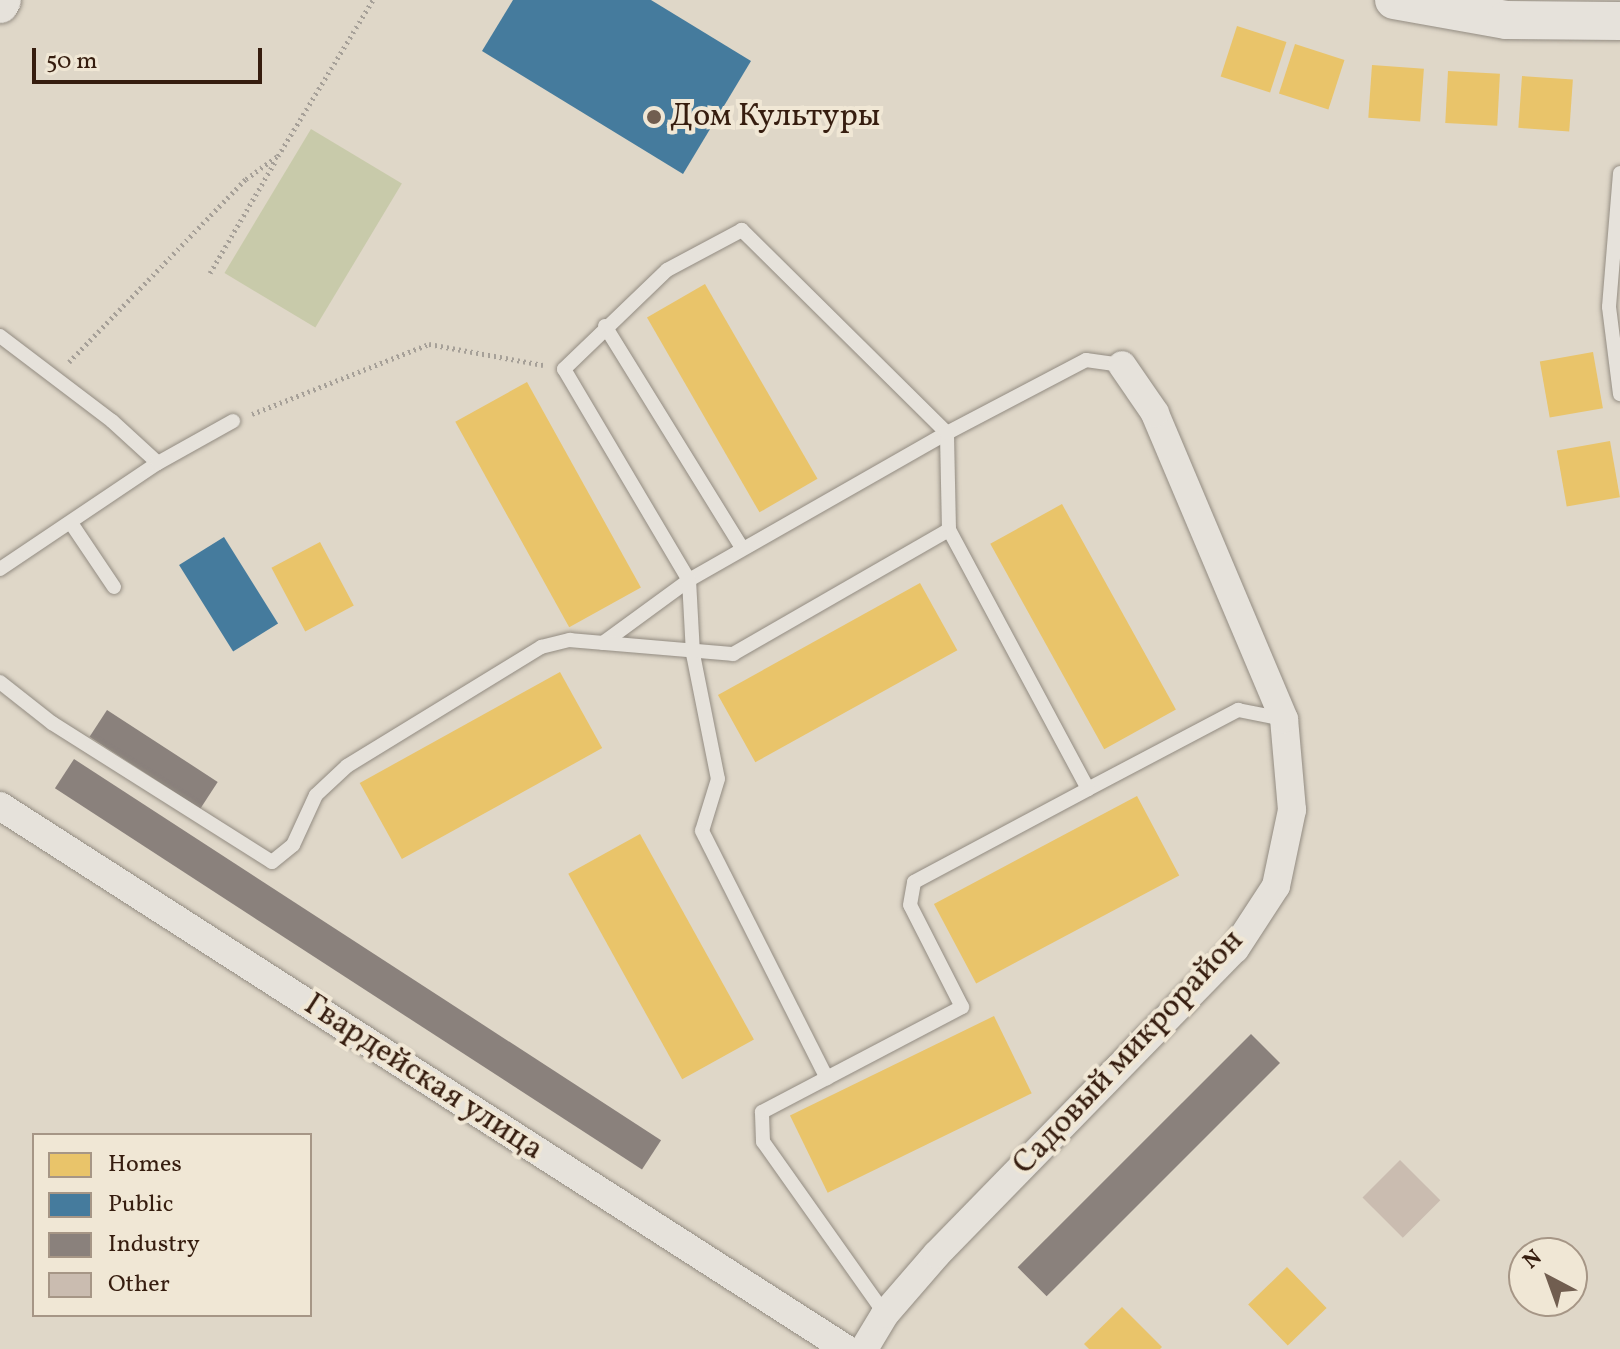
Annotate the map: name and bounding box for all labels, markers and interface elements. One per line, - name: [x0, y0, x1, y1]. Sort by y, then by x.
- scale bar: [36, 32, 266, 82]
- text: 50 m: [46, 45, 98, 79]
- place label: Дом Культуры: [670, 98, 880, 136]
- marker: Дом Культуры: [645, 108, 663, 126]
- street label: Садовый микрорайон: [1006, 923, 1252, 1183]
- street label: Гвардейская улица: [296, 986, 550, 1170]
- legend: [32, 1133, 312, 1317]
- text: Homes: [108, 1148, 182, 1182]
- text: Public: [108, 1188, 174, 1222]
- text: Industry: [108, 1228, 200, 1262]
- north arrow: [1508, 1237, 1588, 1317]
- text: N: [1517, 1243, 1549, 1277]
- text: Other: [108, 1268, 170, 1302]

